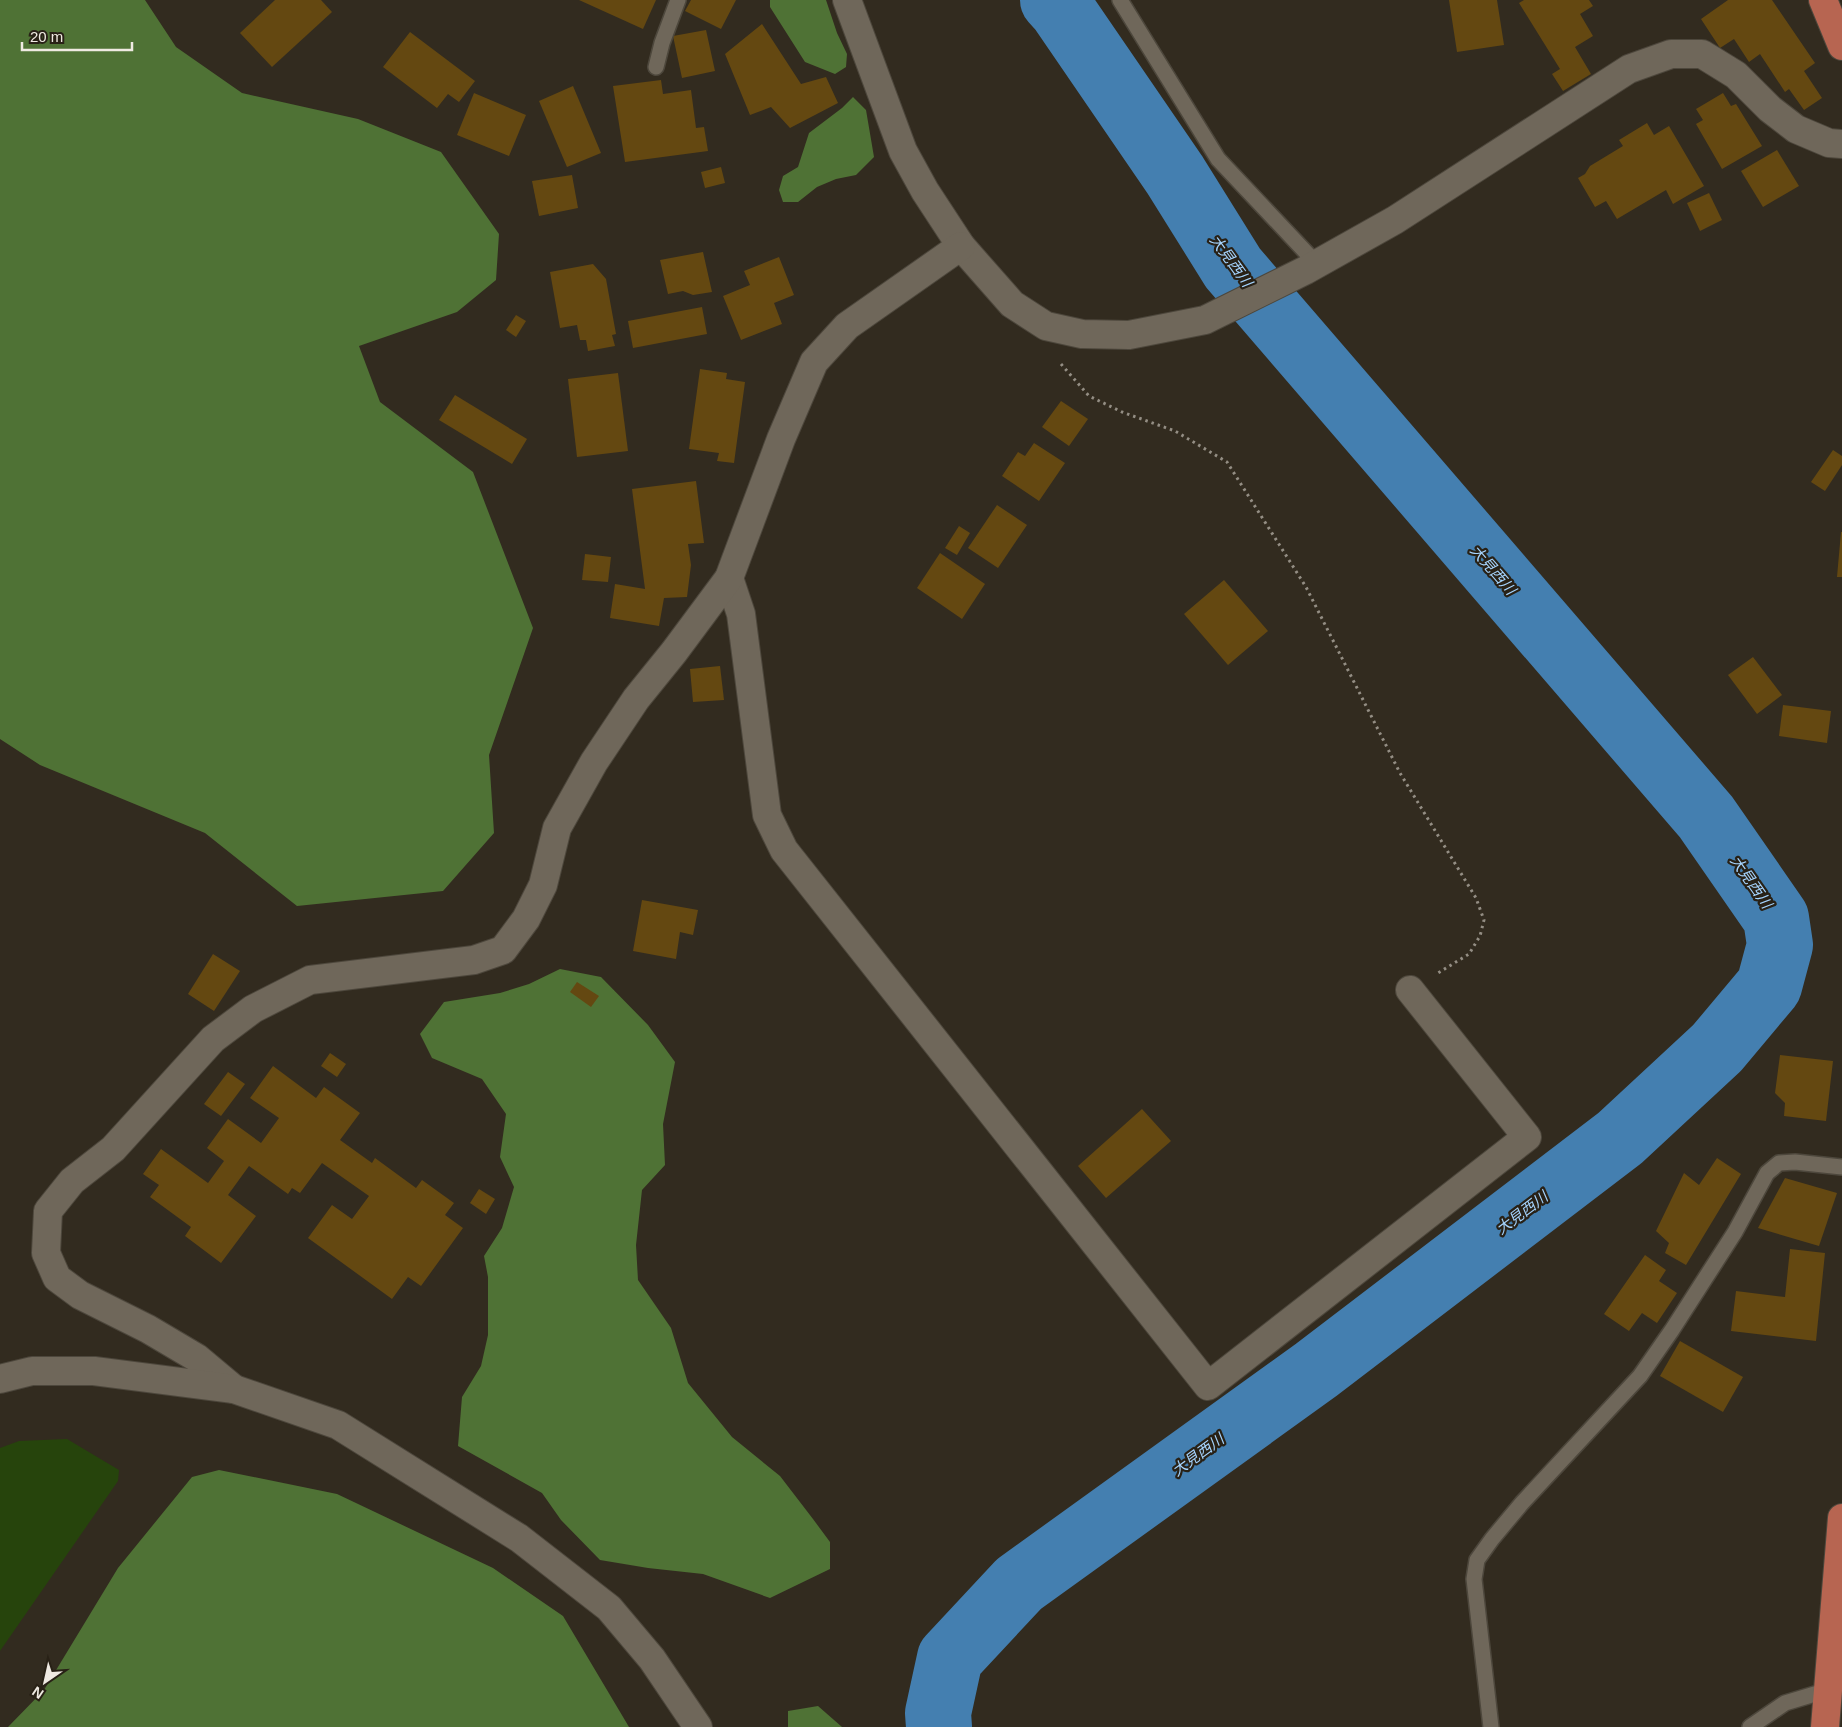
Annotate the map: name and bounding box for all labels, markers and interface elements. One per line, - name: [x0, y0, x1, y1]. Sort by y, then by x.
- scale bar: [22, 20, 132, 52]
- text: 20 m: [30, 28, 63, 45]
- water label: 大見西川: [1207, 231, 1257, 292]
- water label: 大見西川: [1467, 541, 1521, 599]
- water label: 大見西川: [1727, 852, 1777, 913]
- water label: 大見西川: [1493, 1187, 1552, 1237]
- water label: 大見西川: [1168, 1429, 1229, 1479]
- north arrow: [20, 1657, 70, 1707]
- text: N: [29, 1683, 46, 1702]

